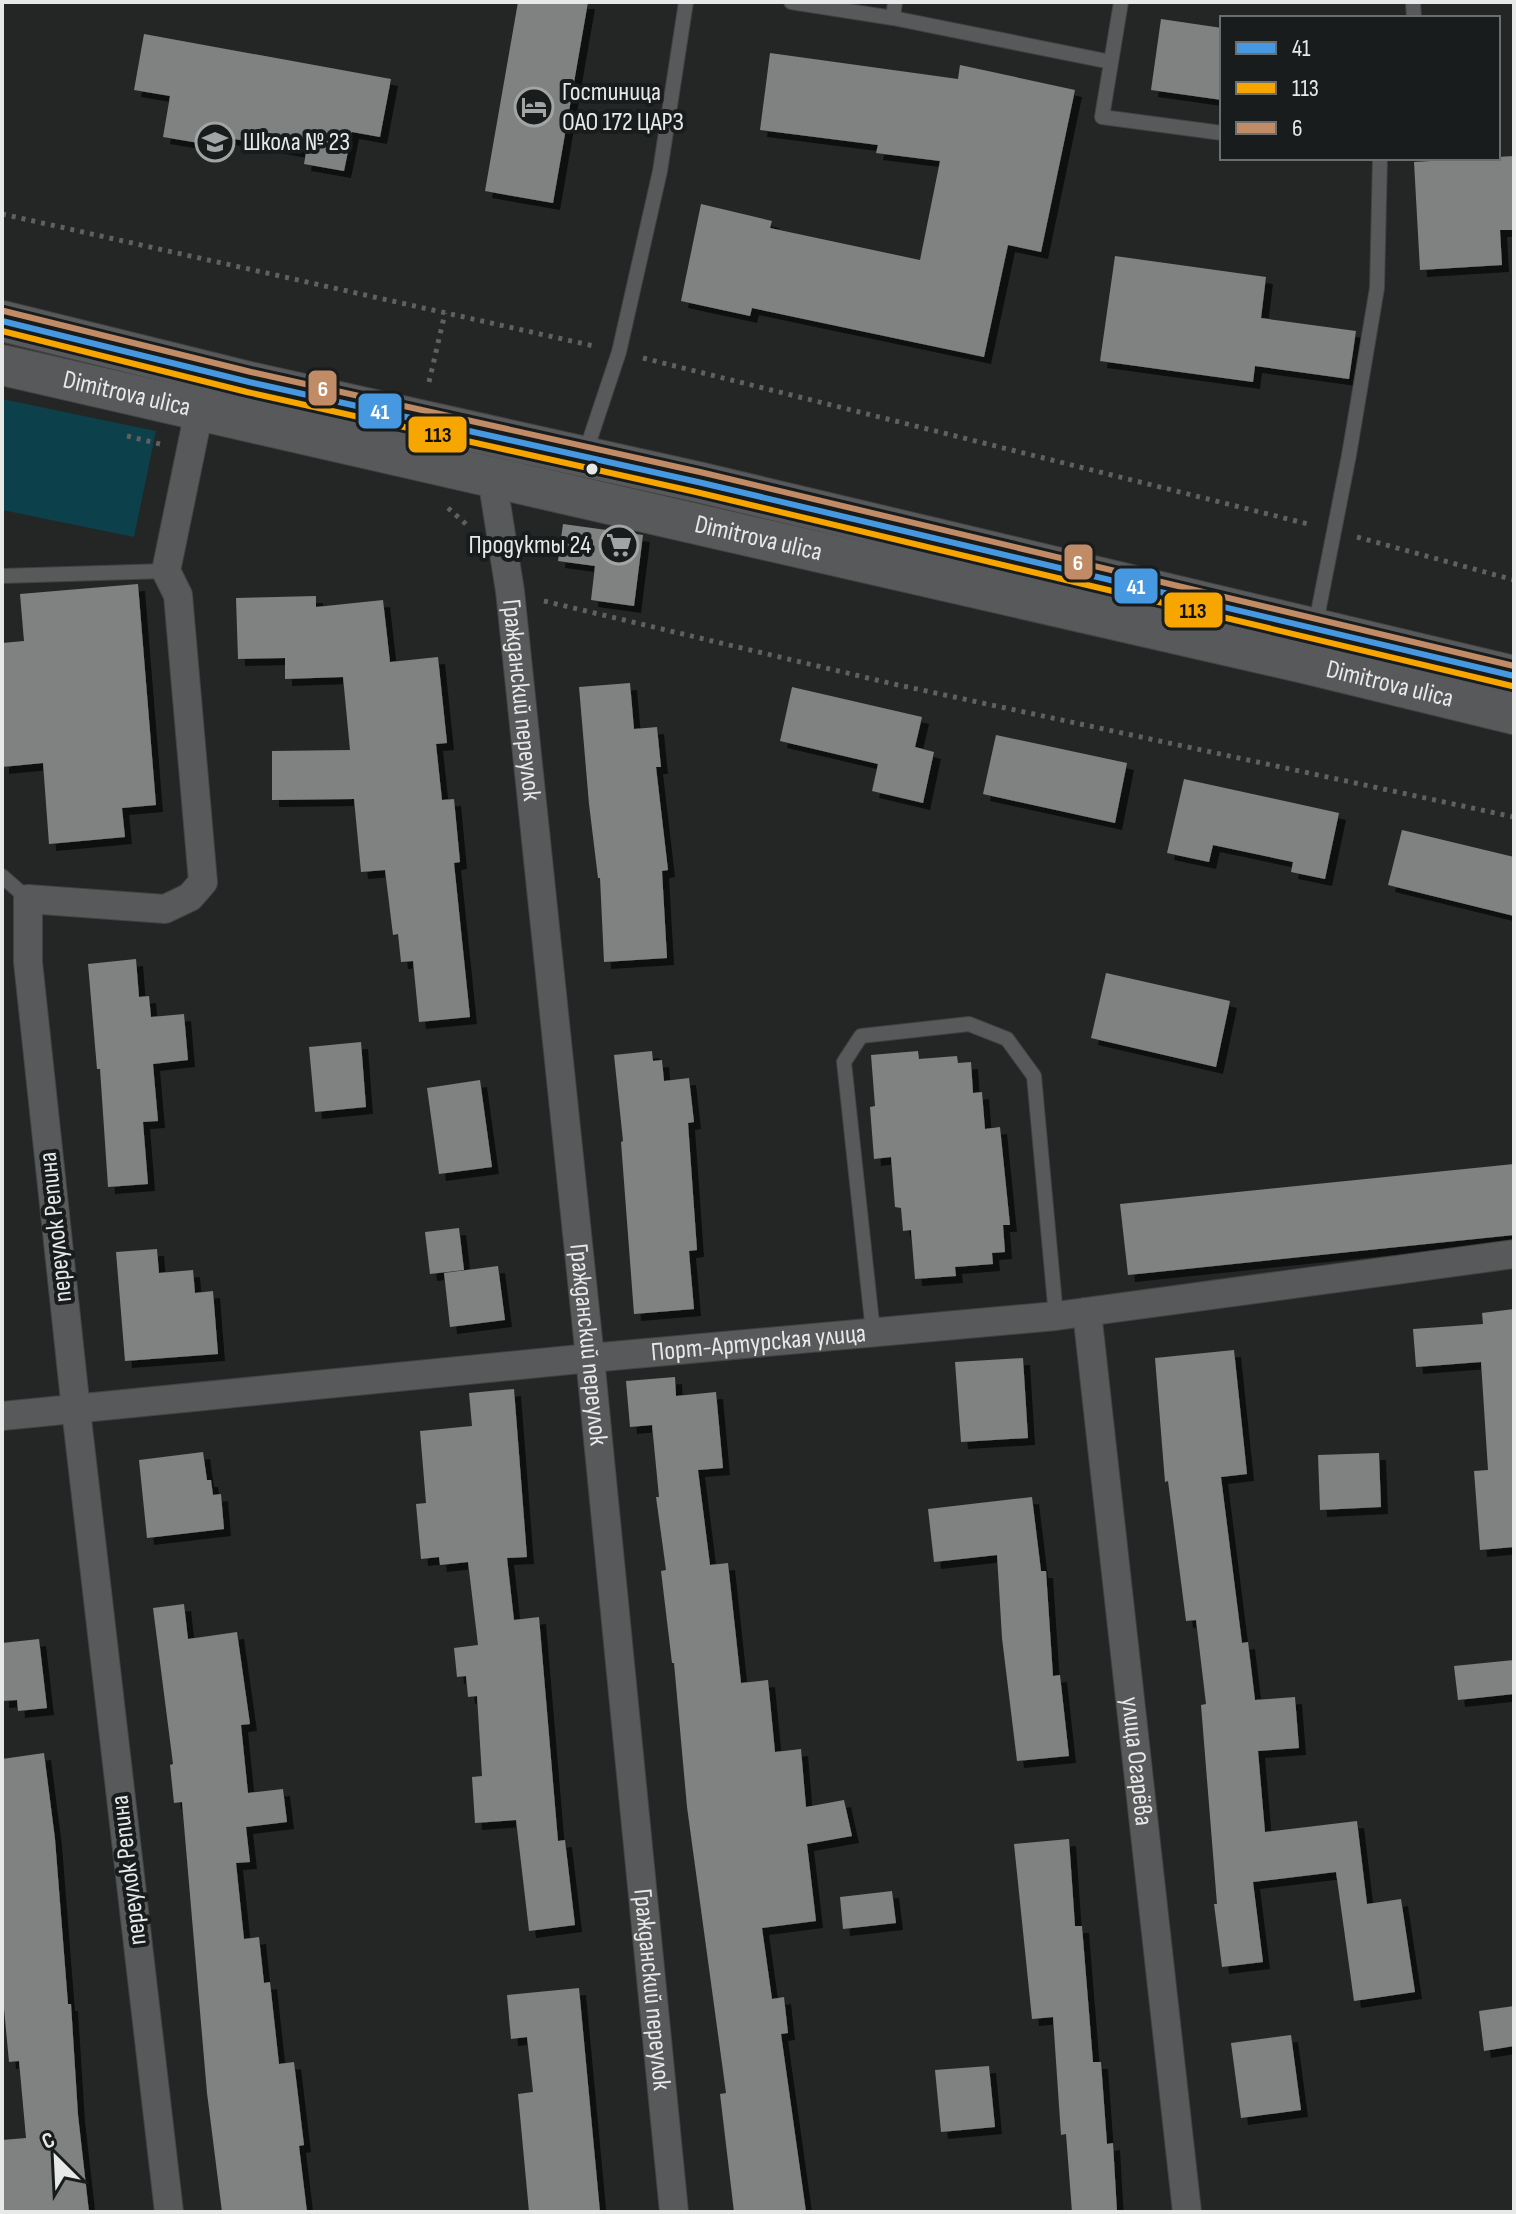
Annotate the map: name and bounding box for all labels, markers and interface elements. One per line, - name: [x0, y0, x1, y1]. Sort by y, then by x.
- legend: [1220, 16, 1500, 160]
- text: 41: [1292, 34, 1311, 63]
- text: 113: [1292, 74, 1319, 103]
- place label: Гостиница ОАО 172 ЦАРЗ: [562, 77, 684, 138]
- hotel icon: Гостиница ОАО 172 ЦАРЗ: [513, 86, 555, 128]
- text: 6: [1292, 114, 1303, 143]
- school or university icon: Школа № 23: [194, 121, 236, 163]
- place label: Школа № 23: [243, 127, 350, 158]
- street label: Dimitrova ulica: [60, 364, 193, 423]
- line badge: 6: [307, 369, 338, 407]
- text: 6: [318, 376, 328, 403]
- line badge: 41: [357, 392, 403, 430]
- text: 41: [371, 399, 390, 426]
- line badge: 113: [407, 415, 468, 454]
- text: 113: [424, 422, 452, 449]
- unlabelled marker: [584, 461, 600, 477]
- street label: Dimitrova ulica: [692, 509, 825, 568]
- supermarket icon: Продукты 24: [598, 524, 640, 566]
- place label: Продукты 24: [469, 530, 591, 561]
- line badge: 6: [1063, 543, 1094, 581]
- text: 6: [1073, 550, 1083, 577]
- line badge: 41: [1113, 567, 1159, 605]
- text: 41: [1127, 574, 1146, 601]
- line badge: 113: [1163, 591, 1224, 629]
- street label: Гражданский переулок: [495, 598, 547, 802]
- text: 113: [1179, 598, 1207, 625]
- street label: Dimitrova ulica: [1323, 653, 1457, 714]
- street label: переулок Репина: [33, 1150, 79, 1304]
- street label: Гражданский переулок: [563, 1242, 614, 1447]
- street label: Порт-Артурская улица: [650, 1318, 867, 1368]
- street label: улица Огарёва: [1114, 1695, 1159, 1827]
- street label: переулок Репина: [104, 1793, 154, 1947]
- street label: Гражданский переулок: [627, 1887, 677, 2092]
- north arrow: [16, 2118, 96, 2198]
- text: С: [38, 2126, 59, 2156]

